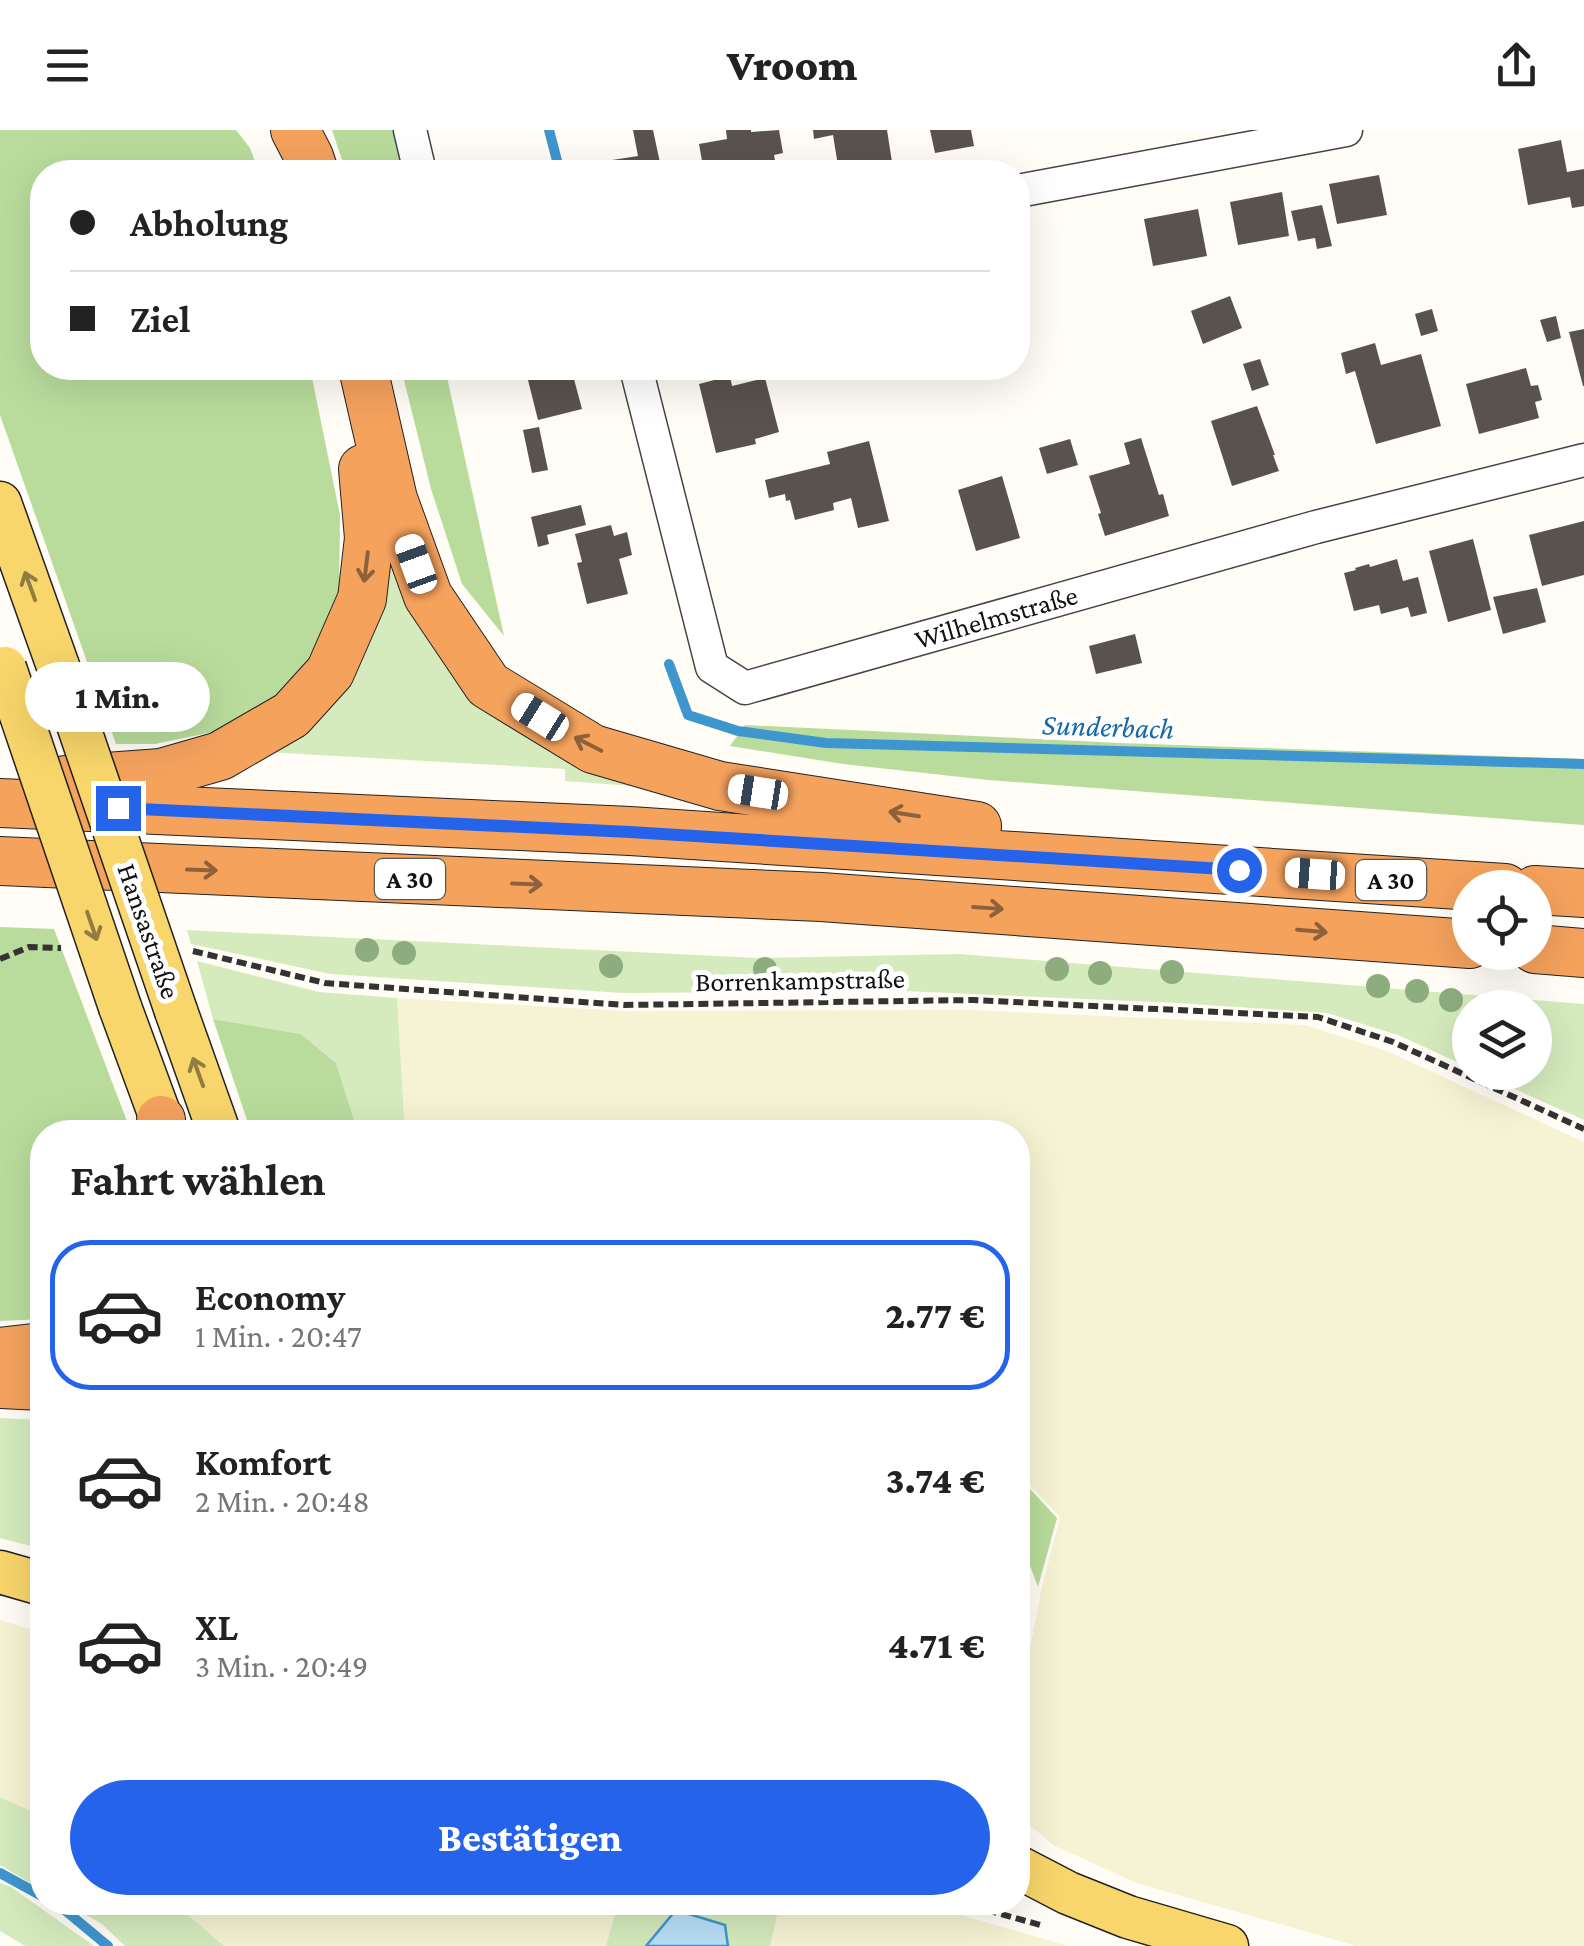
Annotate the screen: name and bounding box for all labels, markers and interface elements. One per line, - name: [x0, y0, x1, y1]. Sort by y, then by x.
- icon: menu: [40, 38, 95, 93]
- icon: share: [1489, 38, 1544, 93]
- text: Vroom: [727, 40, 857, 90]
- text: Abholung: [130, 202, 288, 244]
- text: Ziel: [130, 298, 190, 340]
- car: [392, 531, 440, 597]
- one-way arrow: [356, 551, 375, 583]
- one-way arrow: [20, 572, 38, 603]
- street label: Wilhelmstraße: [911, 579, 1081, 655]
- callout: 1 Min.: [26, 663, 210, 733]
- text: 1 Min.: [75, 679, 160, 715]
- car: [507, 688, 573, 746]
- water label: Sunderbach: [1041, 707, 1175, 745]
- one-way arrow: [574, 734, 604, 753]
- car: [726, 772, 790, 812]
- route end: [96, 786, 141, 831]
- one-way arrow: [888, 805, 921, 823]
- route start: [1217, 848, 1262, 893]
- car: [1284, 857, 1346, 891]
- street label: Hansastraße: [111, 859, 187, 1003]
- road number: A 30: [375, 859, 445, 899]
- road number: A 30: [1356, 860, 1426, 900]
- one-way arrow: [186, 861, 218, 880]
- map controls: [1452, 870, 1552, 1090]
- button: locate: [1452, 870, 1552, 970]
- one-way arrow: [510, 875, 543, 894]
- one-way arrow: [971, 899, 1003, 918]
- one-way arrow: [85, 909, 103, 941]
- one-way arrow: [1295, 922, 1328, 941]
- street label: Borrenkampstraße: [695, 963, 905, 997]
- button: layers: [1452, 990, 1552, 1090]
- one-way arrow: [187, 1056, 205, 1088]
- text: Fahrt wählen: [70, 1155, 326, 1205]
- icon: car: [75, 1270, 165, 1360]
- text: Economy: [195, 1276, 345, 1318]
- text: 2.77 €: [885, 1294, 985, 1336]
- text: 1 Min. · 20:47: [195, 1318, 362, 1354]
- icon: car: [75, 1435, 165, 1525]
- text: Komfort: [195, 1441, 331, 1483]
- text: 3.74 €: [886, 1459, 985, 1501]
- text: 2 Min. · 20:48: [195, 1483, 370, 1519]
- icon: car: [75, 1600, 165, 1690]
- text: XL: [195, 1606, 238, 1648]
- text: 4.71 €: [888, 1624, 985, 1666]
- text: 3 Min. · 20:49: [195, 1648, 368, 1684]
- button: Bestätigen: [70, 1780, 990, 1895]

